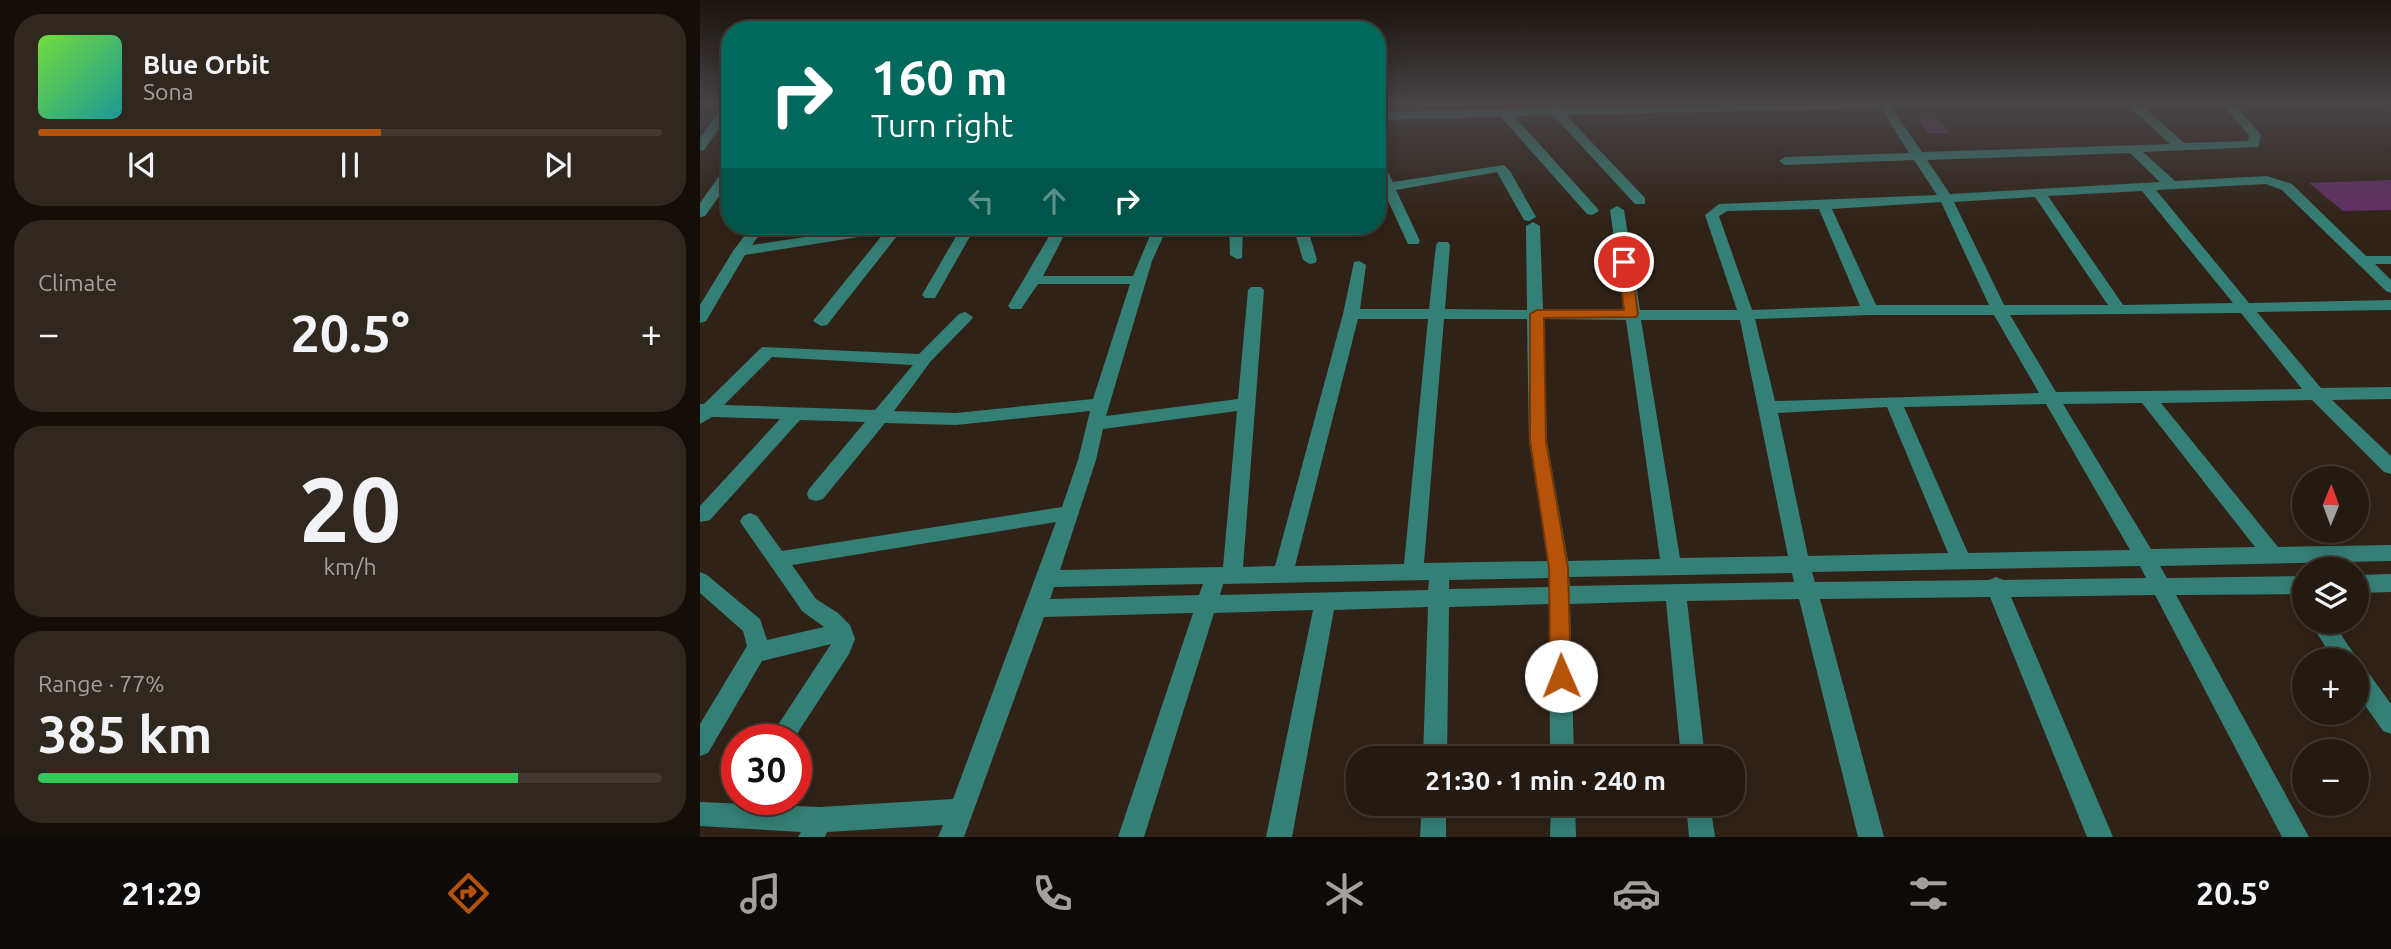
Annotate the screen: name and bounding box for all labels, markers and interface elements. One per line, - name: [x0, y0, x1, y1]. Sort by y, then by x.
- icon: right: [756, 49, 847, 140]
- text: 160 m: [871, 49, 1008, 104]
- text: Blue Orbit: [143, 50, 270, 79]
- text: Sona: [143, 79, 193, 104]
- text: Turn right: [871, 107, 1013, 143]
- icon: previous: [123, 146, 161, 184]
- icon: pause: [331, 146, 369, 184]
- icon: next: [539, 146, 577, 184]
- icon: left: [962, 182, 1000, 220]
- icon: ahead: [1035, 182, 1073, 220]
- icon: right: [1108, 182, 1146, 220]
- pin: [1594, 232, 1654, 292]
- icon: arrive: [1605, 243, 1643, 281]
- text: Climate: [38, 270, 117, 295]
- text: 20.5°: [290, 304, 410, 362]
- text: −: [38, 312, 59, 354]
- text: +: [641, 312, 662, 354]
- text: 20: [299, 457, 401, 559]
- north arrow: [2292, 466, 2370, 542]
- map controls: [2292, 466, 2369, 816]
- text: km/h: [323, 554, 377, 579]
- button: layers: [2292, 557, 2369, 634]
- position arrow: [1524, 639, 1598, 713]
- button: +: [2292, 648, 2369, 725]
- text: Range · 77%: [38, 671, 165, 696]
- text: 385 km: [38, 705, 212, 763]
- speed limit sign: 30: [721, 724, 812, 815]
- button: −: [2292, 739, 2369, 816]
- text: 21:30 · 1 min · 240 m: [1425, 766, 1666, 795]
- icon: directions: [444, 869, 493, 918]
- icon: music: [736, 869, 785, 918]
- icon: phone: [1028, 869, 1077, 918]
- icon: climate: [1320, 869, 1369, 918]
- icon: car: [1612, 869, 1661, 918]
- icon: filters: [1904, 869, 1953, 918]
- text: 21:29: [121, 875, 202, 911]
- text: 20.5°: [2196, 875, 2269, 911]

